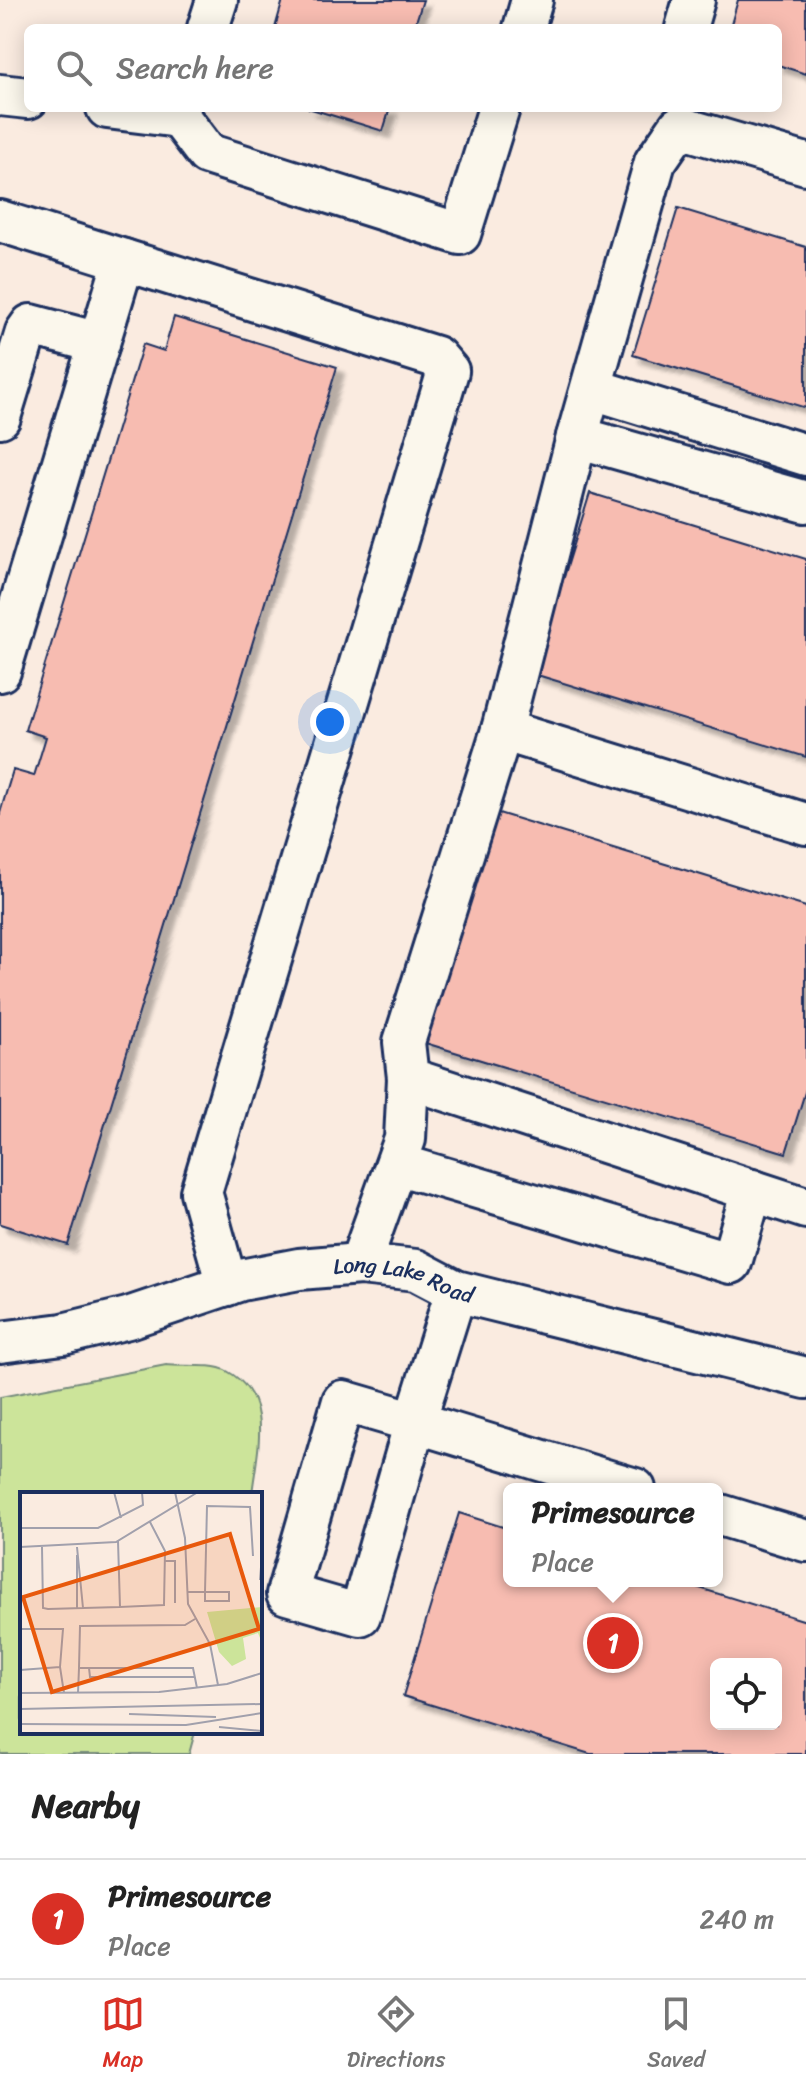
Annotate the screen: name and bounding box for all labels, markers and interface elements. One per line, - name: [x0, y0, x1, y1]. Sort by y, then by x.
- search box: [24, 24, 782, 112]
- text: Search here: [116, 41, 274, 95]
- icon: search: [52, 46, 96, 90]
- your location: [310, 702, 350, 742]
- street label: Long Lake Road: [331, 1244, 479, 1315]
- popup: [503, 1483, 723, 1587]
- text: Primesource: [531, 1485, 695, 1539]
- inset map: [20, 1492, 262, 1734]
- text: Place: [531, 1539, 594, 1585]
- pin: 1: [587, 1613, 639, 1673]
- map controls: [710, 1658, 782, 1730]
- button: locate: [710, 1658, 782, 1730]
- text: Nearby: [32, 1776, 140, 1836]
- text: Primesource: [108, 1869, 271, 1923]
- text: 1: [52, 1896, 64, 1942]
- text: 240 m: [700, 1896, 774, 1942]
- text: Place: [108, 1923, 171, 1969]
- tab: Map: [101, 1992, 145, 2079]
- tab: Directions: [347, 1992, 445, 2079]
- tab: Saved: [647, 1992, 705, 2079]

